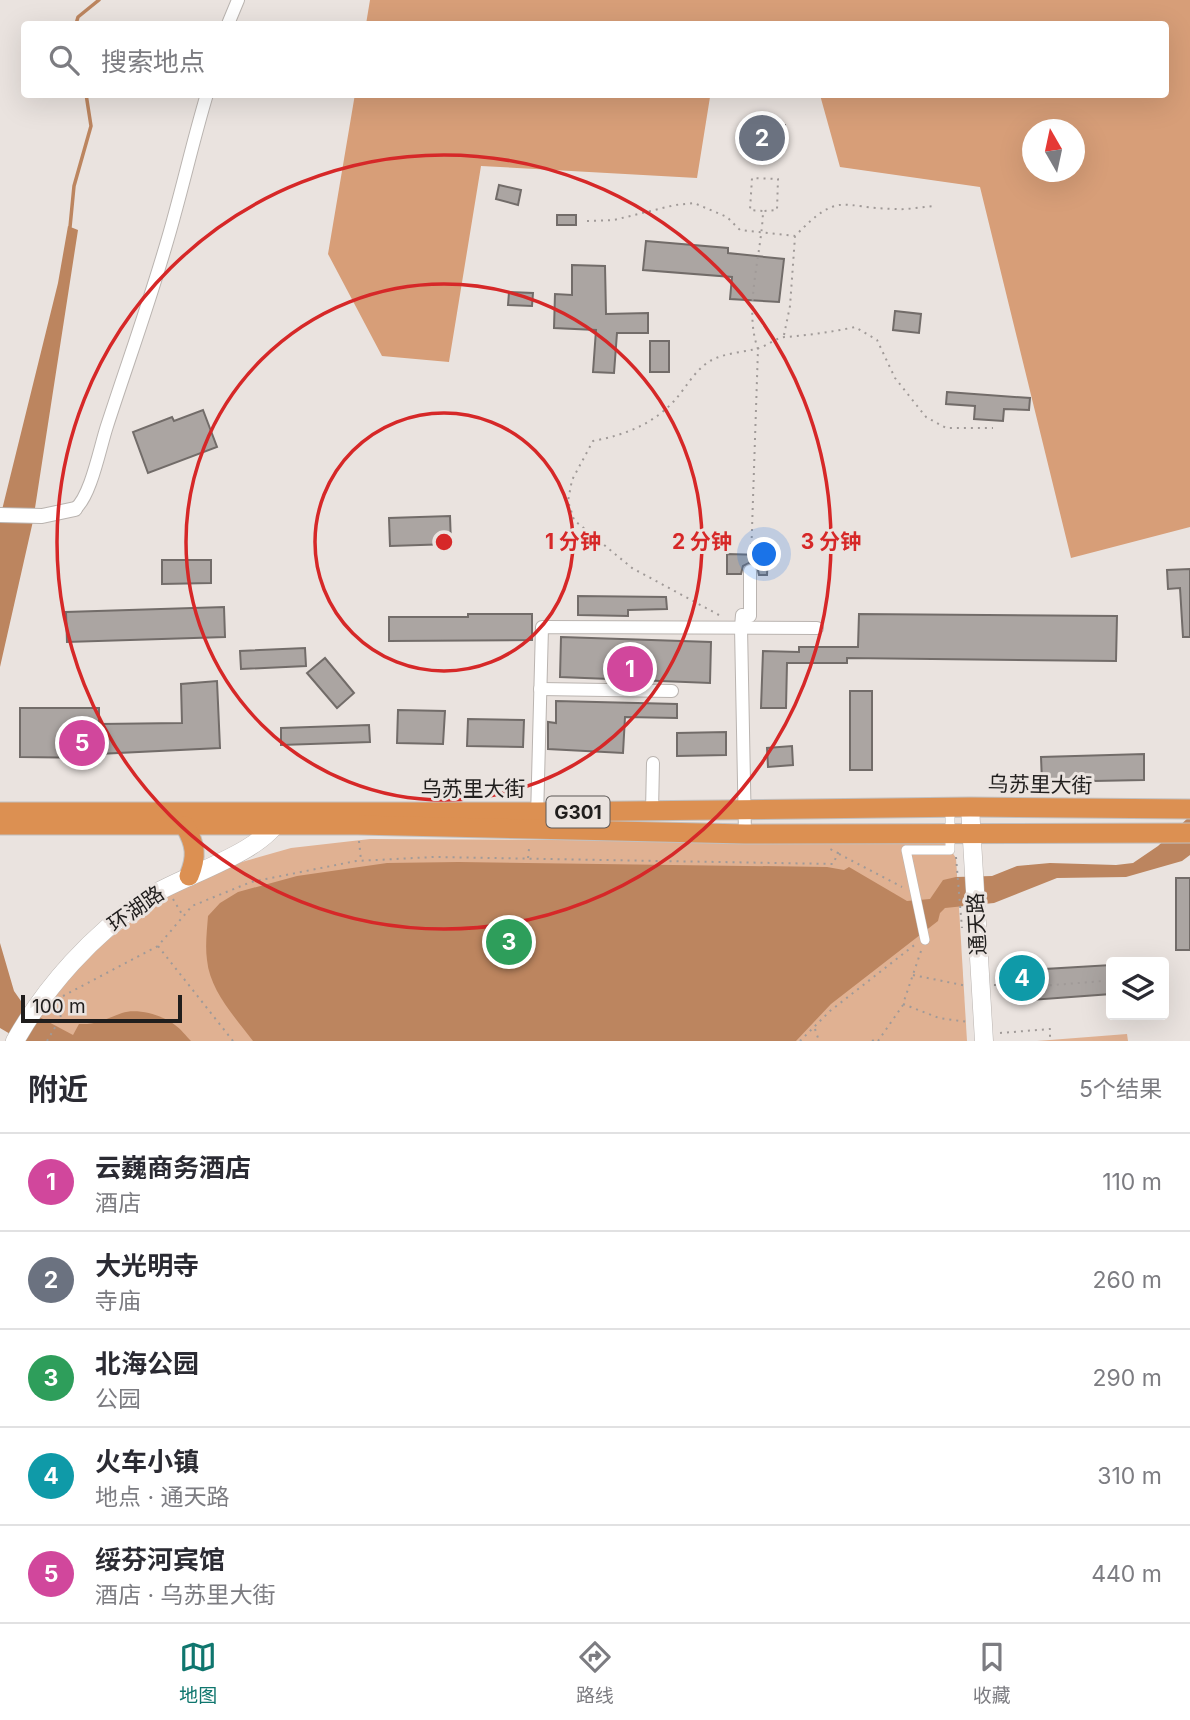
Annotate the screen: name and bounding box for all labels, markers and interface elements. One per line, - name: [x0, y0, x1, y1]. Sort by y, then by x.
- search box: [21, 21, 1169, 98]
- icon: search: [45, 41, 83, 79]
- text: 搜索地点: [101, 46, 205, 77]
- pin: 2: [739, 112, 785, 164]
- north arrow: [1022, 119, 1085, 182]
- text: 1 分钟: [545, 529, 601, 554]
- text: 2 分钟: [672, 529, 732, 554]
- text: 3 分钟: [801, 529, 861, 554]
- centre of rings: [432, 530, 456, 554]
- your location: [747, 537, 781, 571]
- pin: 1: [607, 643, 653, 695]
- pin: 5: [59, 717, 105, 769]
- street label: 乌苏里大街: [987, 771, 1093, 798]
- street label: 乌苏里大街: [421, 776, 526, 801]
- road number: G301: [546, 796, 610, 828]
- street label: 环湖路: [103, 880, 169, 937]
- street label: 通天路: [962, 892, 991, 956]
- pin: 3: [486, 916, 532, 968]
- pin: 4: [999, 952, 1045, 1004]
- map controls: [1106, 957, 1169, 1020]
- button: layers: [1106, 957, 1169, 1020]
- scale bar: [21, 992, 182, 1024]
- text: 100 m: [32, 995, 86, 1018]
- text: 附近: [28, 1071, 88, 1107]
- text: 5个结果: [1079, 1075, 1162, 1103]
- text: 云巍商务酒店: [95, 1152, 251, 1183]
- text: 1: [46, 1168, 56, 1196]
- text: 110 m: [1102, 1168, 1162, 1196]
- text: 酒店: [95, 1189, 141, 1217]
- text: 大光明寺: [95, 1250, 199, 1281]
- text: 2: [44, 1266, 58, 1294]
- text: 260 m: [1093, 1266, 1162, 1294]
- text: 寺庙: [95, 1287, 141, 1315]
- text: 北海公园: [95, 1348, 199, 1379]
- text: 3: [44, 1364, 58, 1392]
- text: 290 m: [1093, 1364, 1162, 1392]
- text: 公园: [95, 1385, 141, 1413]
- text: 火车小镇: [95, 1446, 199, 1477]
- text: 4: [43, 1462, 59, 1490]
- text: 310 m: [1097, 1462, 1162, 1490]
- text: 地点 · 通天路: [95, 1483, 230, 1511]
- text: 绥芬河宾馆: [95, 1544, 225, 1575]
- text: 5: [44, 1560, 58, 1588]
- text: 440 m: [1091, 1560, 1162, 1588]
- text: 酒店 · 乌苏里大街: [95, 1581, 276, 1609]
- tab: 地图: [179, 1638, 217, 1707]
- tab: 路线: [576, 1638, 614, 1707]
- tab: 收藏: [973, 1638, 1011, 1707]

